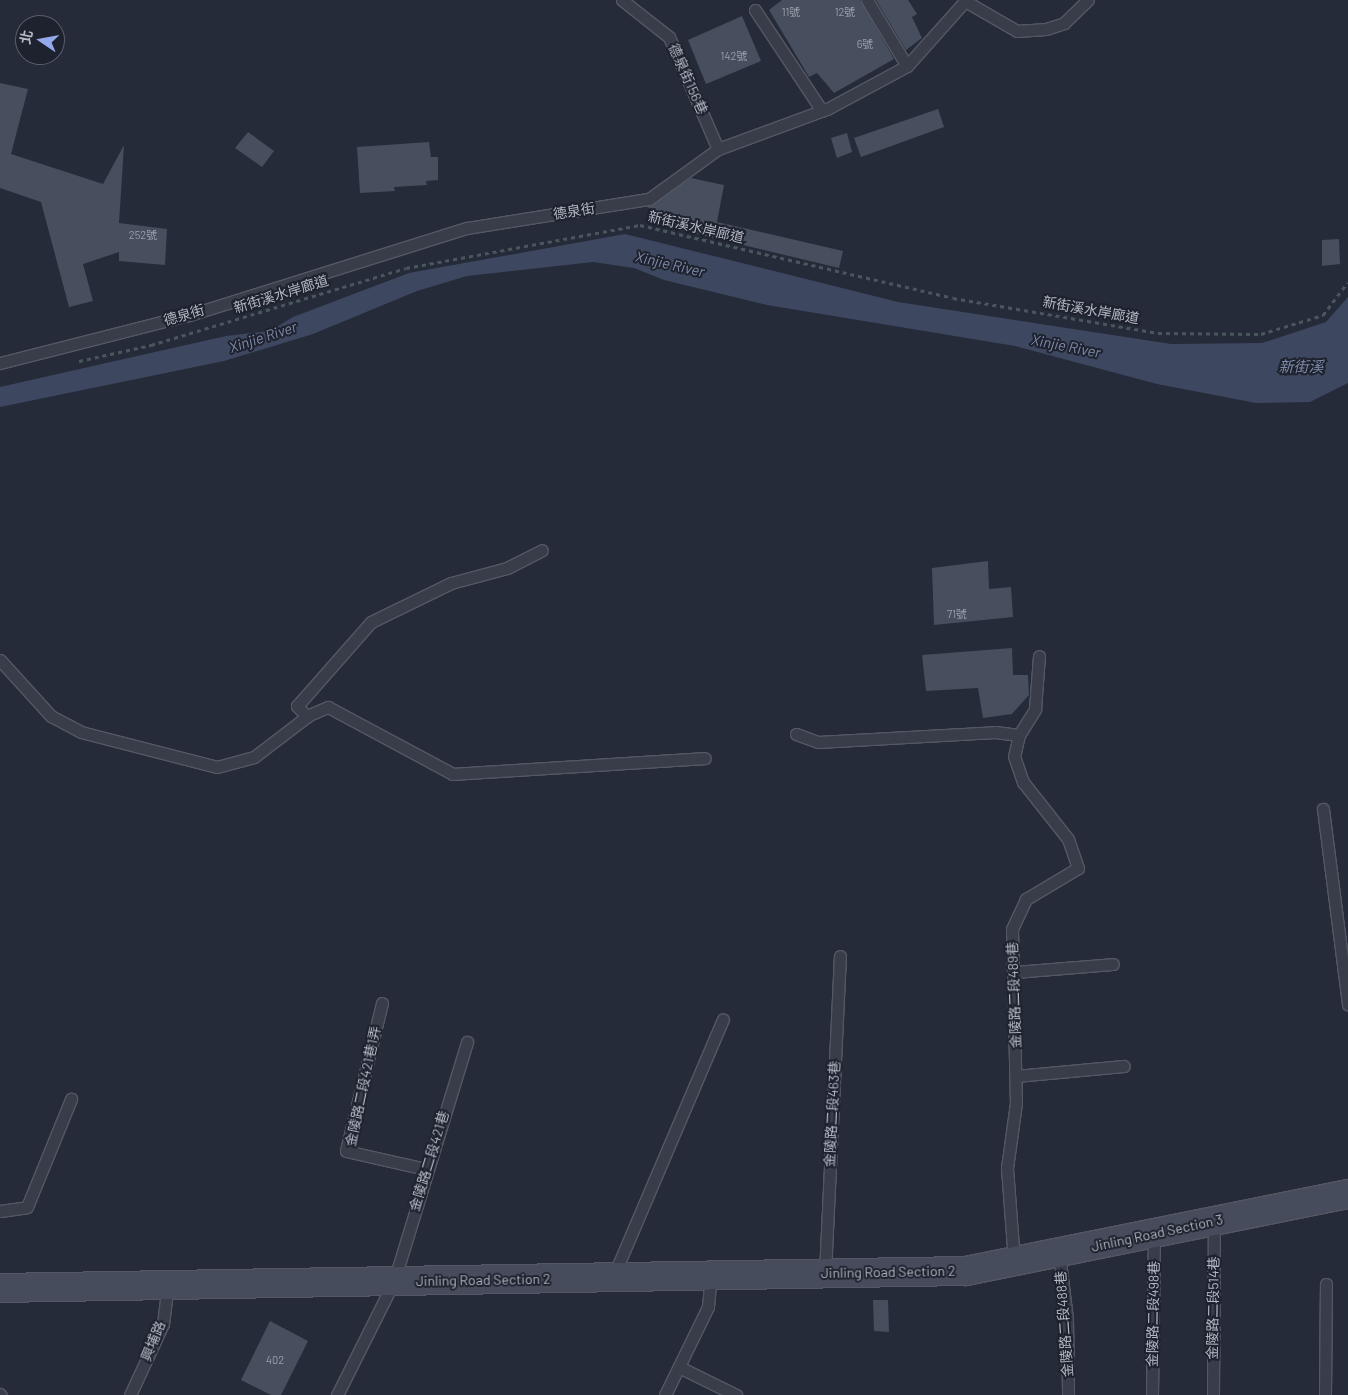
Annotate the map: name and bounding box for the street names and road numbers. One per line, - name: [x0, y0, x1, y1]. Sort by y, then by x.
- street label: 德泉街156巷: [665, 41, 711, 117]
- street label: 德泉街: [552, 199, 596, 223]
- street label: 新街溪水岸廊道: [646, 208, 746, 246]
- street label: 新街溪水岸廊道: [232, 272, 330, 316]
- street label: 新街溪水岸廊道: [1041, 293, 1141, 327]
- street label: 德泉街: [161, 301, 207, 329]
- street label: 金陵路二段489巷: [1004, 942, 1024, 1048]
- street label: 金陵路二段421巷1弄: [342, 1024, 384, 1148]
- street label: 金陵路二段463巷: [821, 1061, 843, 1167]
- street label: 金陵路二段421巷: [406, 1109, 452, 1213]
- street label: Jinling Road Section 3: [1090, 1211, 1224, 1255]
- street label: 金陵路二段514巷: [1204, 1256, 1222, 1360]
- street label: 金陵路二段498巷: [1144, 1261, 1162, 1367]
- street label: Jinling Road Section 2: [821, 1262, 955, 1282]
- street label: Jinling Road Section 2: [416, 1270, 550, 1290]
- street label: 金陵路二段488巷: [1052, 1270, 1076, 1378]
- street label: 興埔路: [137, 1318, 169, 1364]

